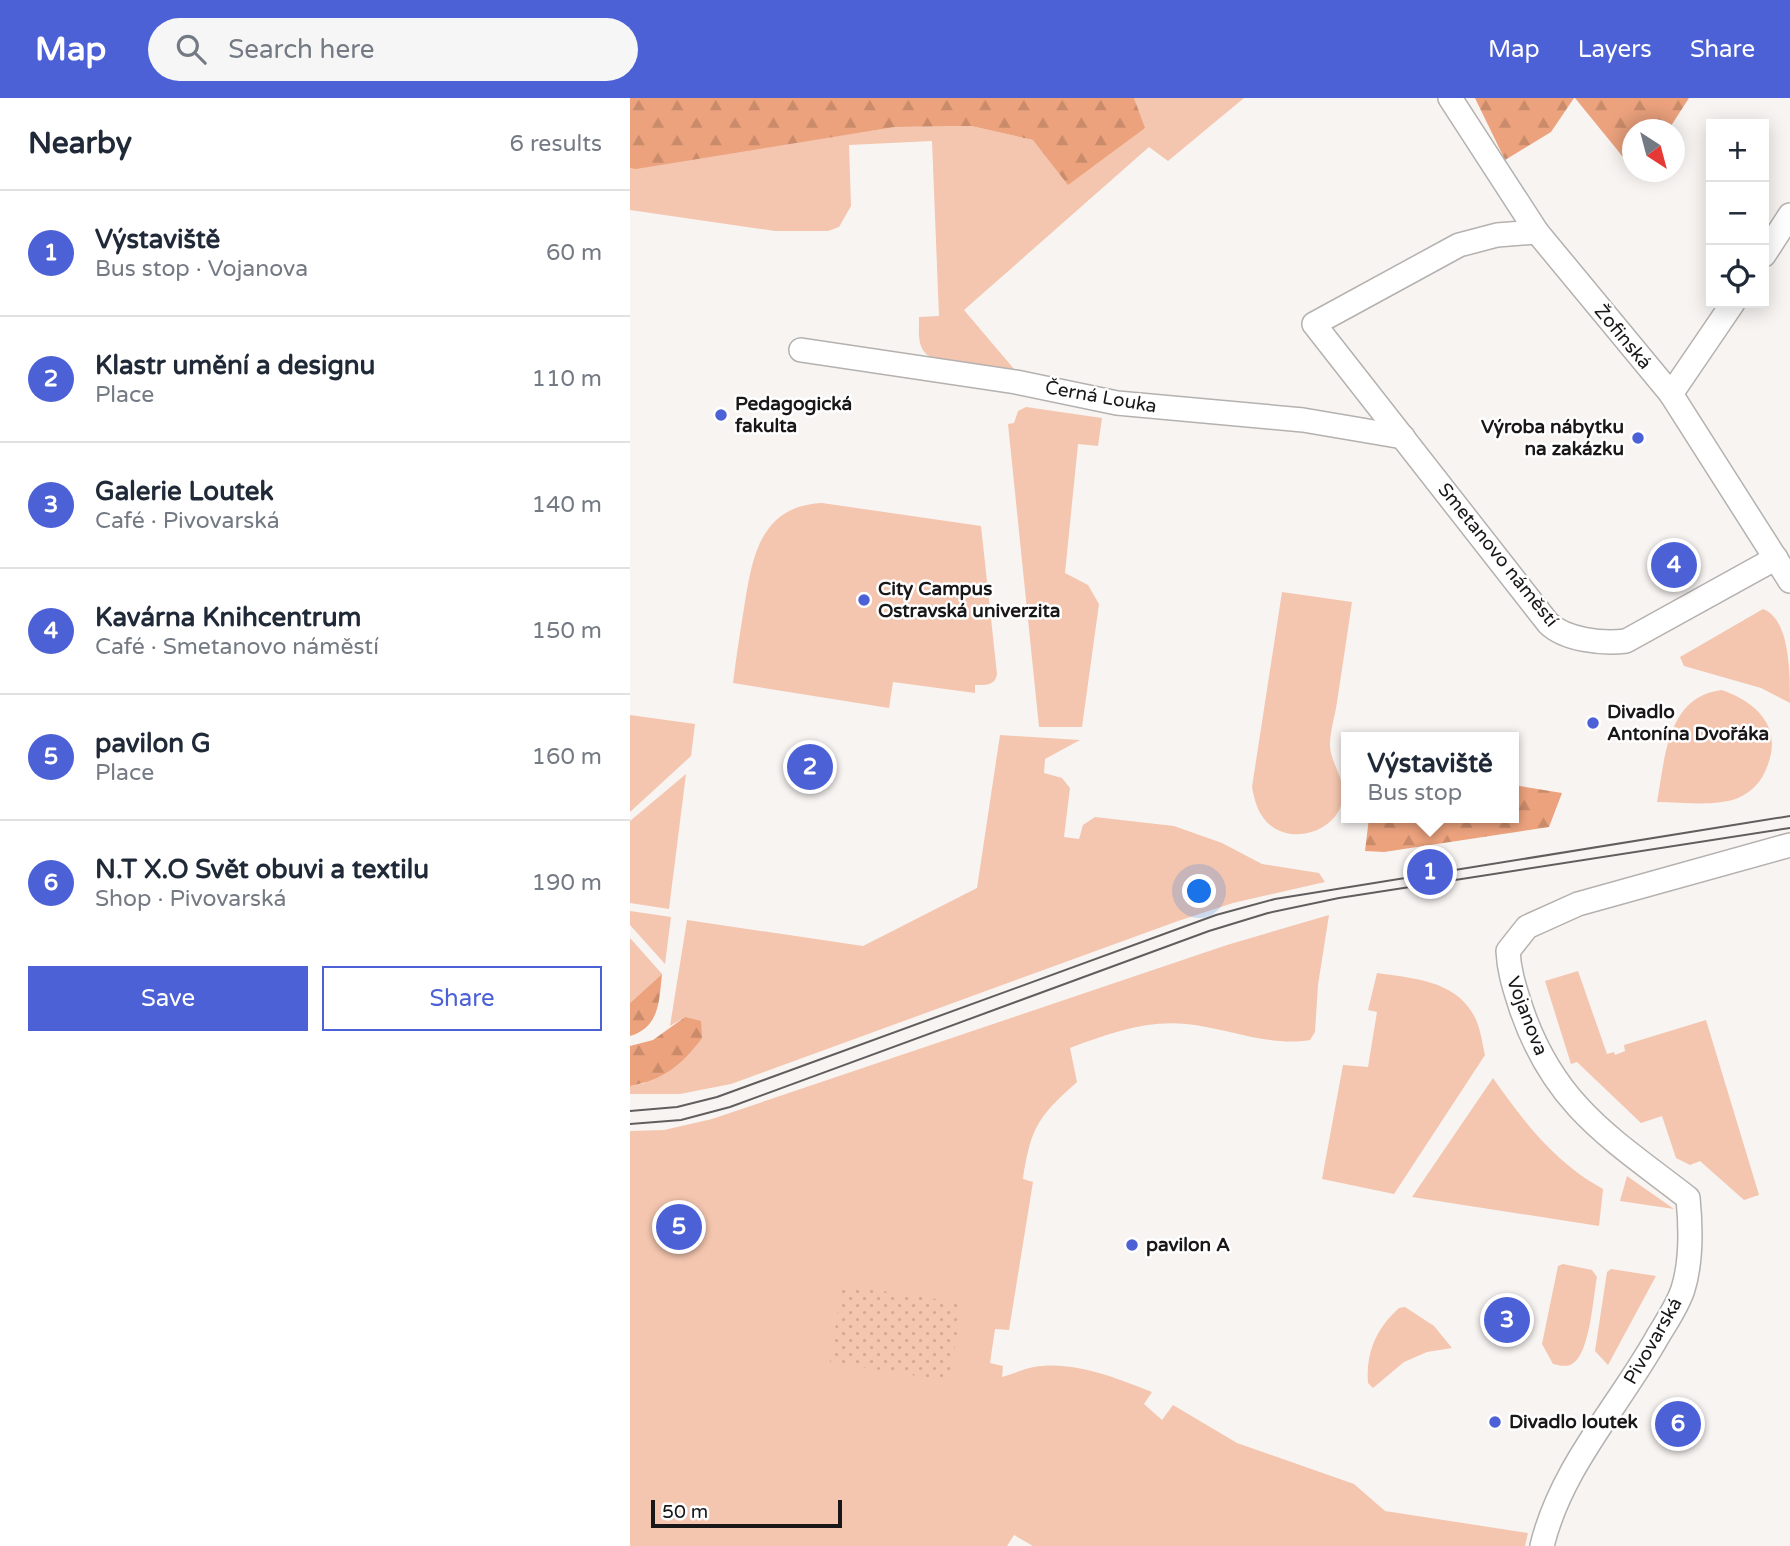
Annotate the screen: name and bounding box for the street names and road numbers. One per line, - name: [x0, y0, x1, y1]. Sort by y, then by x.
- street label: Žofinská: [1590, 300, 1656, 374]
- street label: Černá Louka: [1043, 376, 1159, 418]
- street label: Smetanovo náměstí: [1433, 479, 1563, 632]
- street label: Vojanova: [1502, 973, 1552, 1059]
- street label: Pivovarská: [1619, 1294, 1687, 1388]

